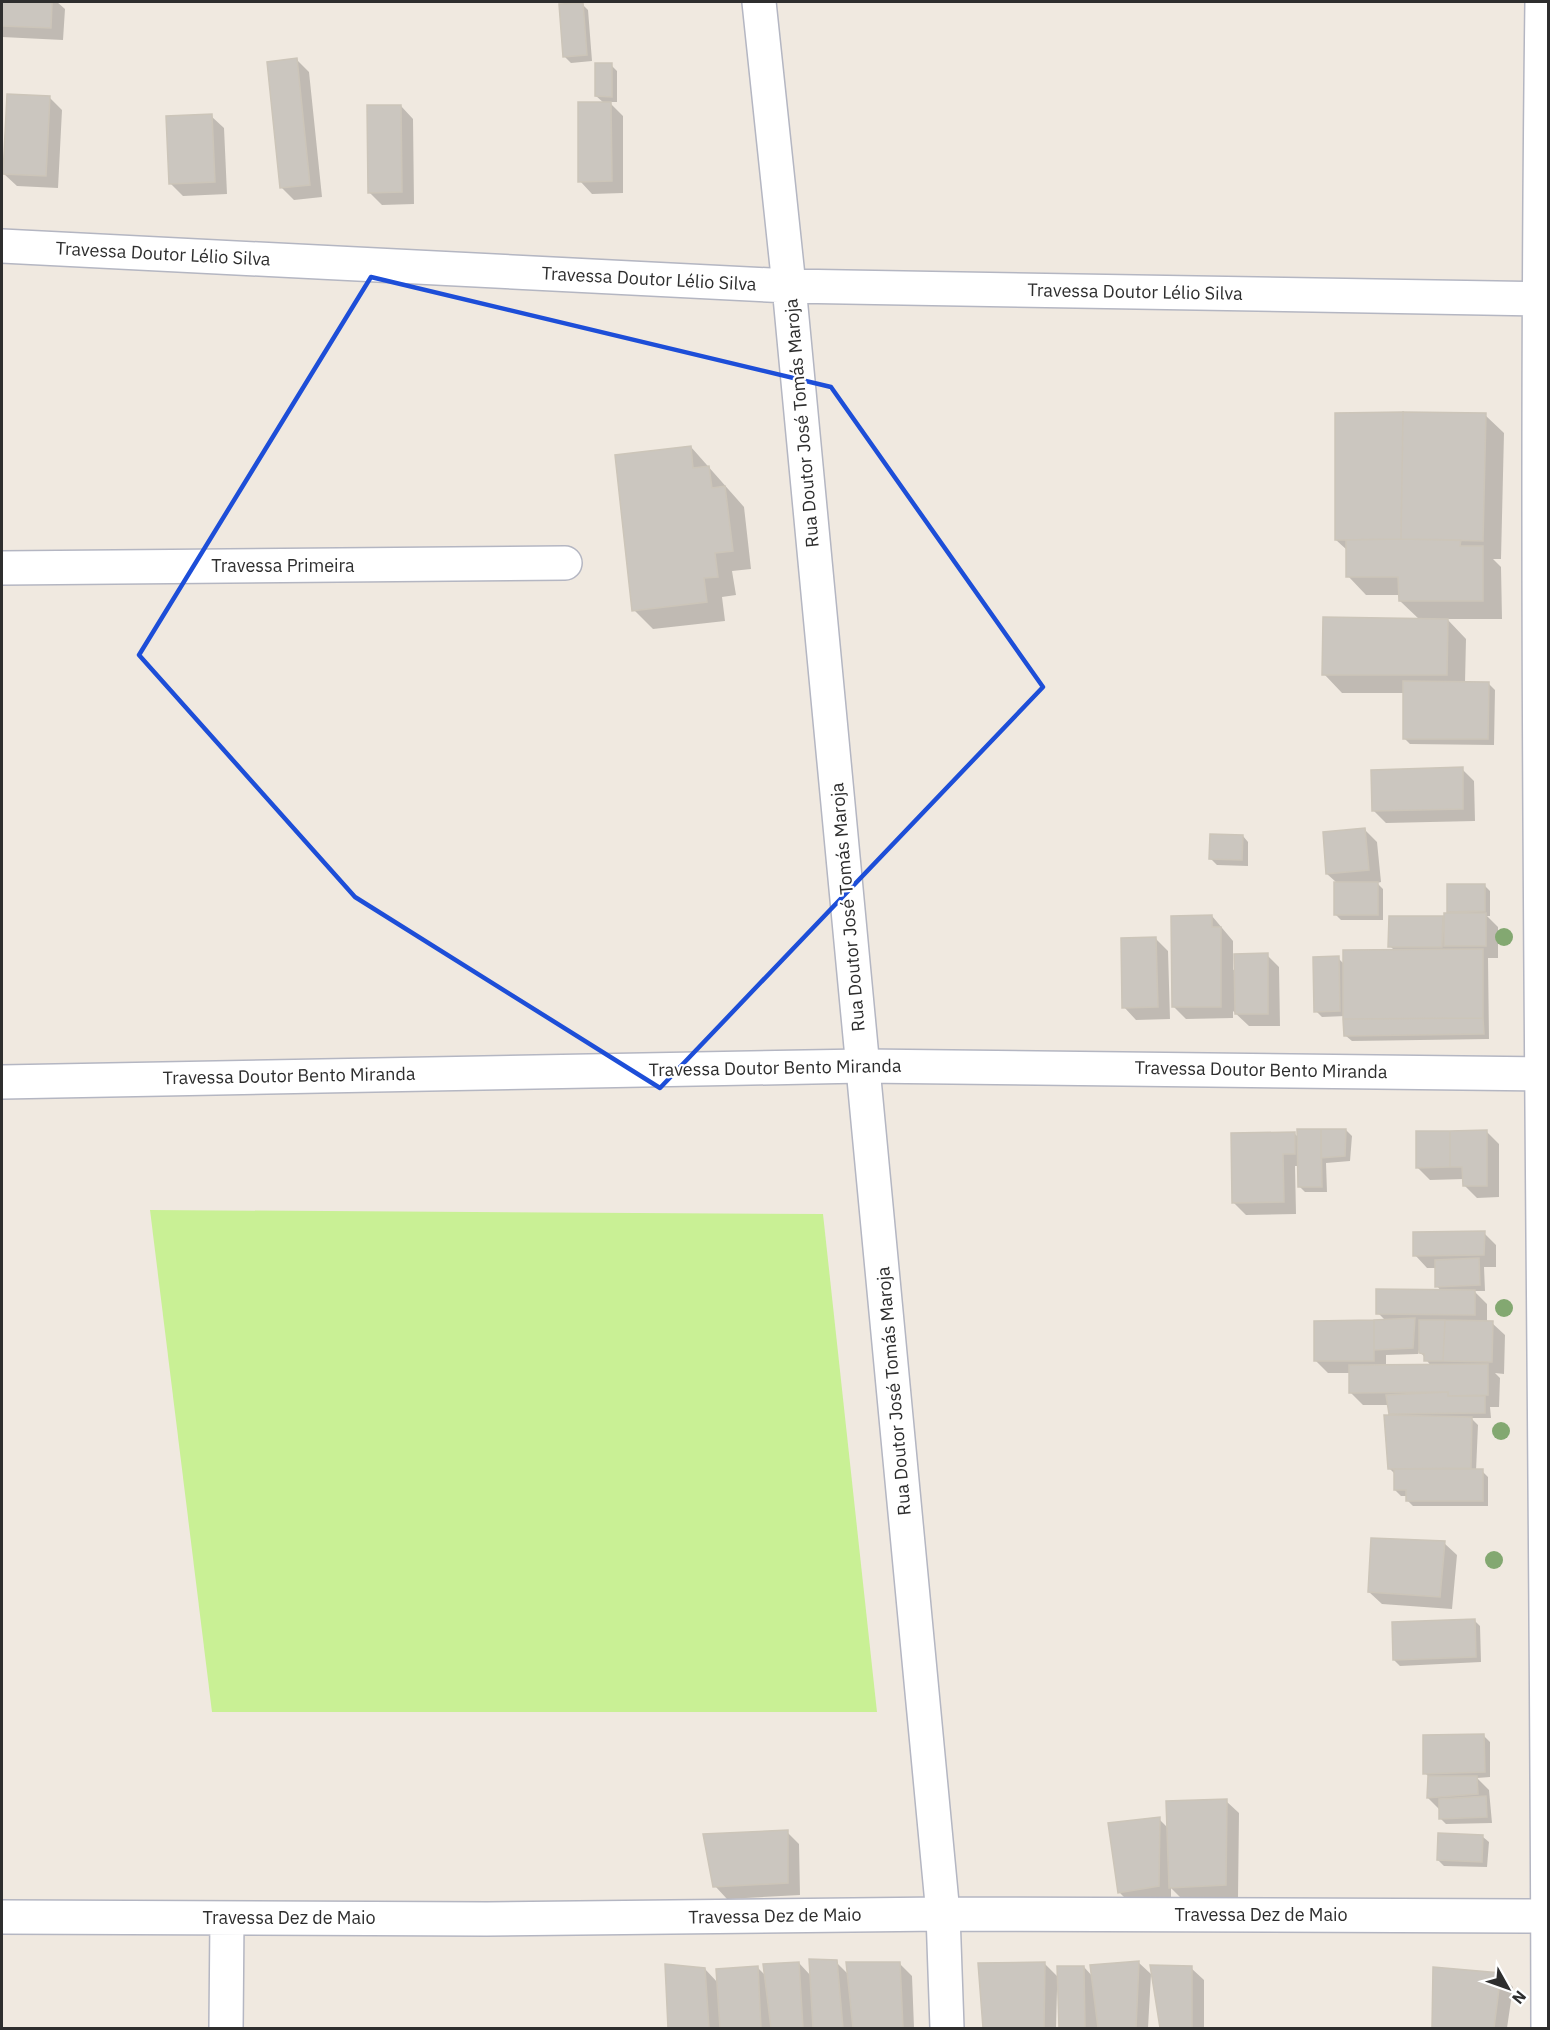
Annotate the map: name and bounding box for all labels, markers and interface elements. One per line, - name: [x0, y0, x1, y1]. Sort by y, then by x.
- street label: Travessa Doutor Lélio Silva: [55, 236, 272, 271]
- street label: Travessa Doutor Lélio Silva: [541, 261, 758, 296]
- street label: Travessa Doutor Lélio Silva: [1027, 278, 1243, 305]
- street label: Rua Doutor José Tomás Maroja: [779, 297, 824, 548]
- street label: Travessa Primeira: [211, 554, 355, 577]
- street label: Rua Doutor José Tomás Maroja: [825, 781, 870, 1032]
- street label: Travessa Doutor Bento Miranda: [648, 1054, 902, 1081]
- street label: Travessa Doutor Bento Miranda: [1134, 1056, 1388, 1083]
- street label: Travessa Doutor Bento Miranda: [162, 1062, 416, 1089]
- street label: Rua Doutor José Tomás Maroja: [871, 1265, 916, 1516]
- street label: Travessa Dez de Maio: [688, 1902, 862, 1929]
- street label: Travessa Dez de Maio: [1174, 1903, 1348, 1926]
- street label: Travessa Dez de Maio: [202, 1906, 376, 1929]
- north arrow: [1478, 1958, 1538, 2018]
- text: N: [1508, 1987, 1531, 2009]

